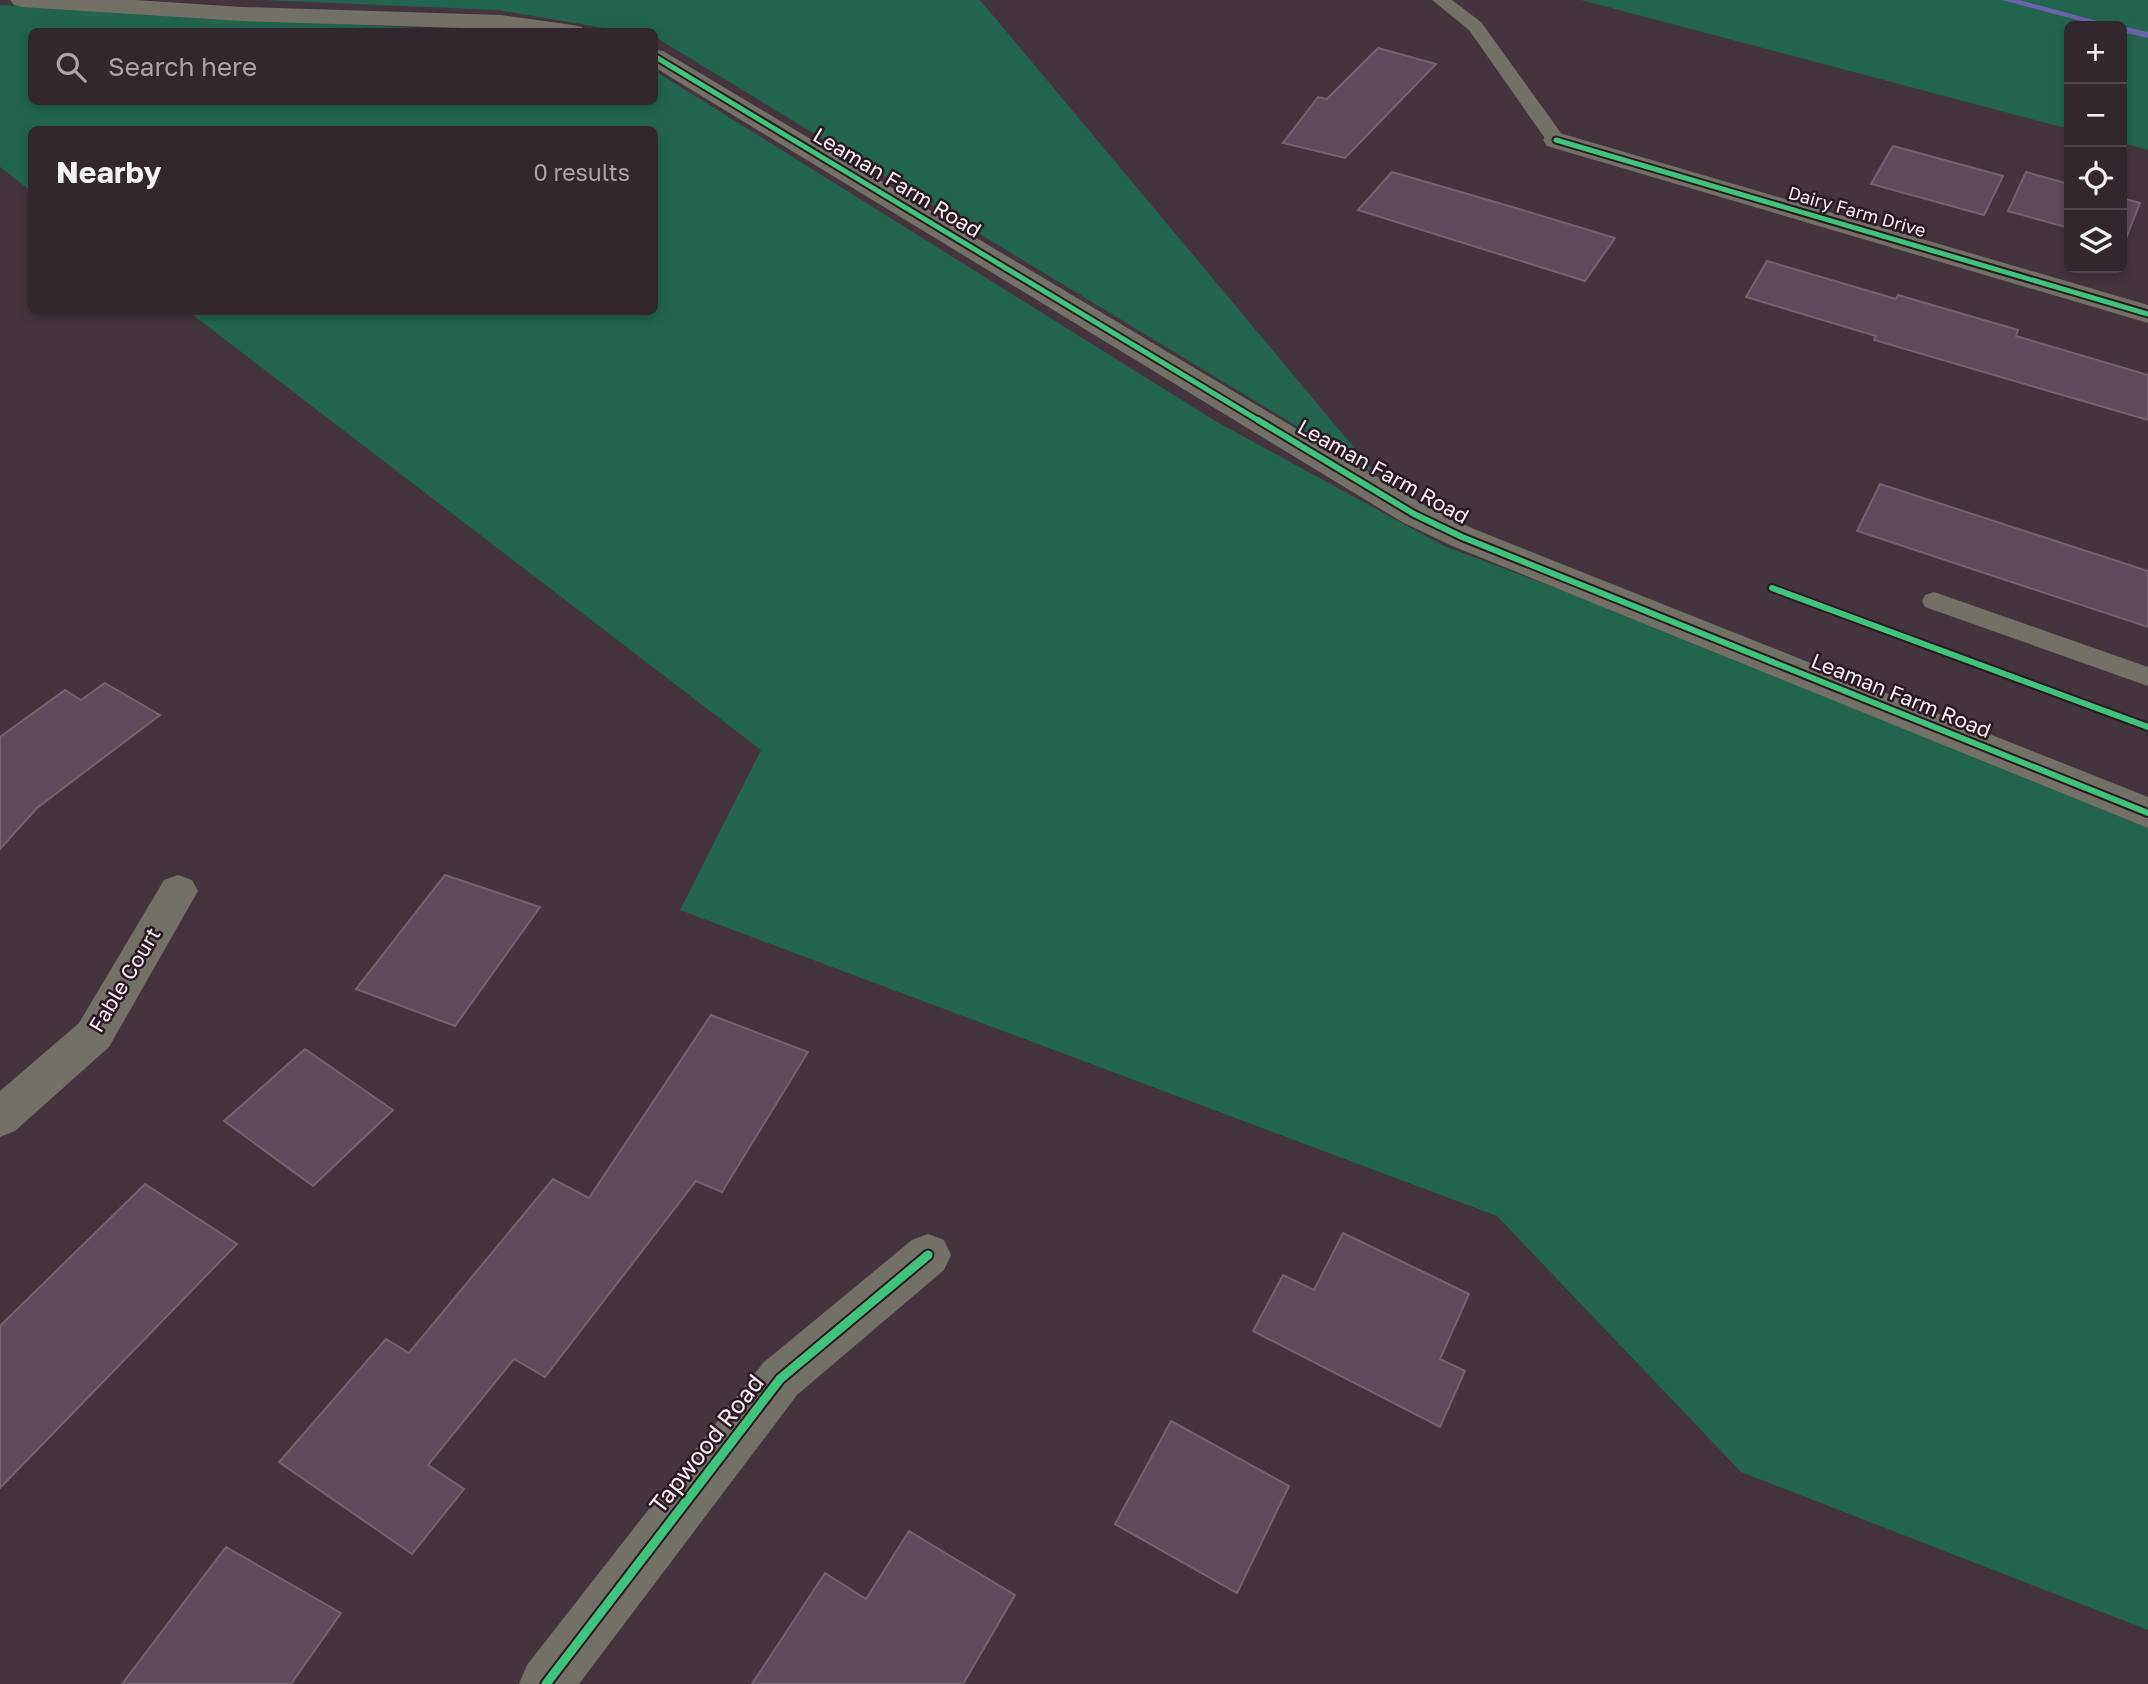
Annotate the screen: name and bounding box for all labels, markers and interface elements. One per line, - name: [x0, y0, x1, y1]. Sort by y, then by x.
- map controls: [2064, 21, 2127, 273]
- button: +: [2064, 21, 2127, 84]
- search box: [28, 28, 658, 105]
- icon: search: [52, 48, 90, 86]
- text: Search here: [108, 51, 257, 82]
- button: −: [2064, 84, 2127, 147]
- street label: Leaman Farm Road: [809, 122, 986, 243]
- button: locate: [2064, 147, 2127, 210]
- text: Nearby: [56, 154, 161, 190]
- text: 0 results: [534, 158, 630, 186]
- street label: Dairy Farm Drive: [1786, 181, 1929, 241]
- button: layers: [2064, 210, 2127, 273]
- street label: Leaman Farm Road: [1293, 413, 1474, 529]
- street label: Leaman Farm Road: [1808, 647, 1995, 743]
- street label: Fable Court: [83, 922, 166, 1036]
- street label: Tapwood Road: [643, 1368, 769, 1518]

